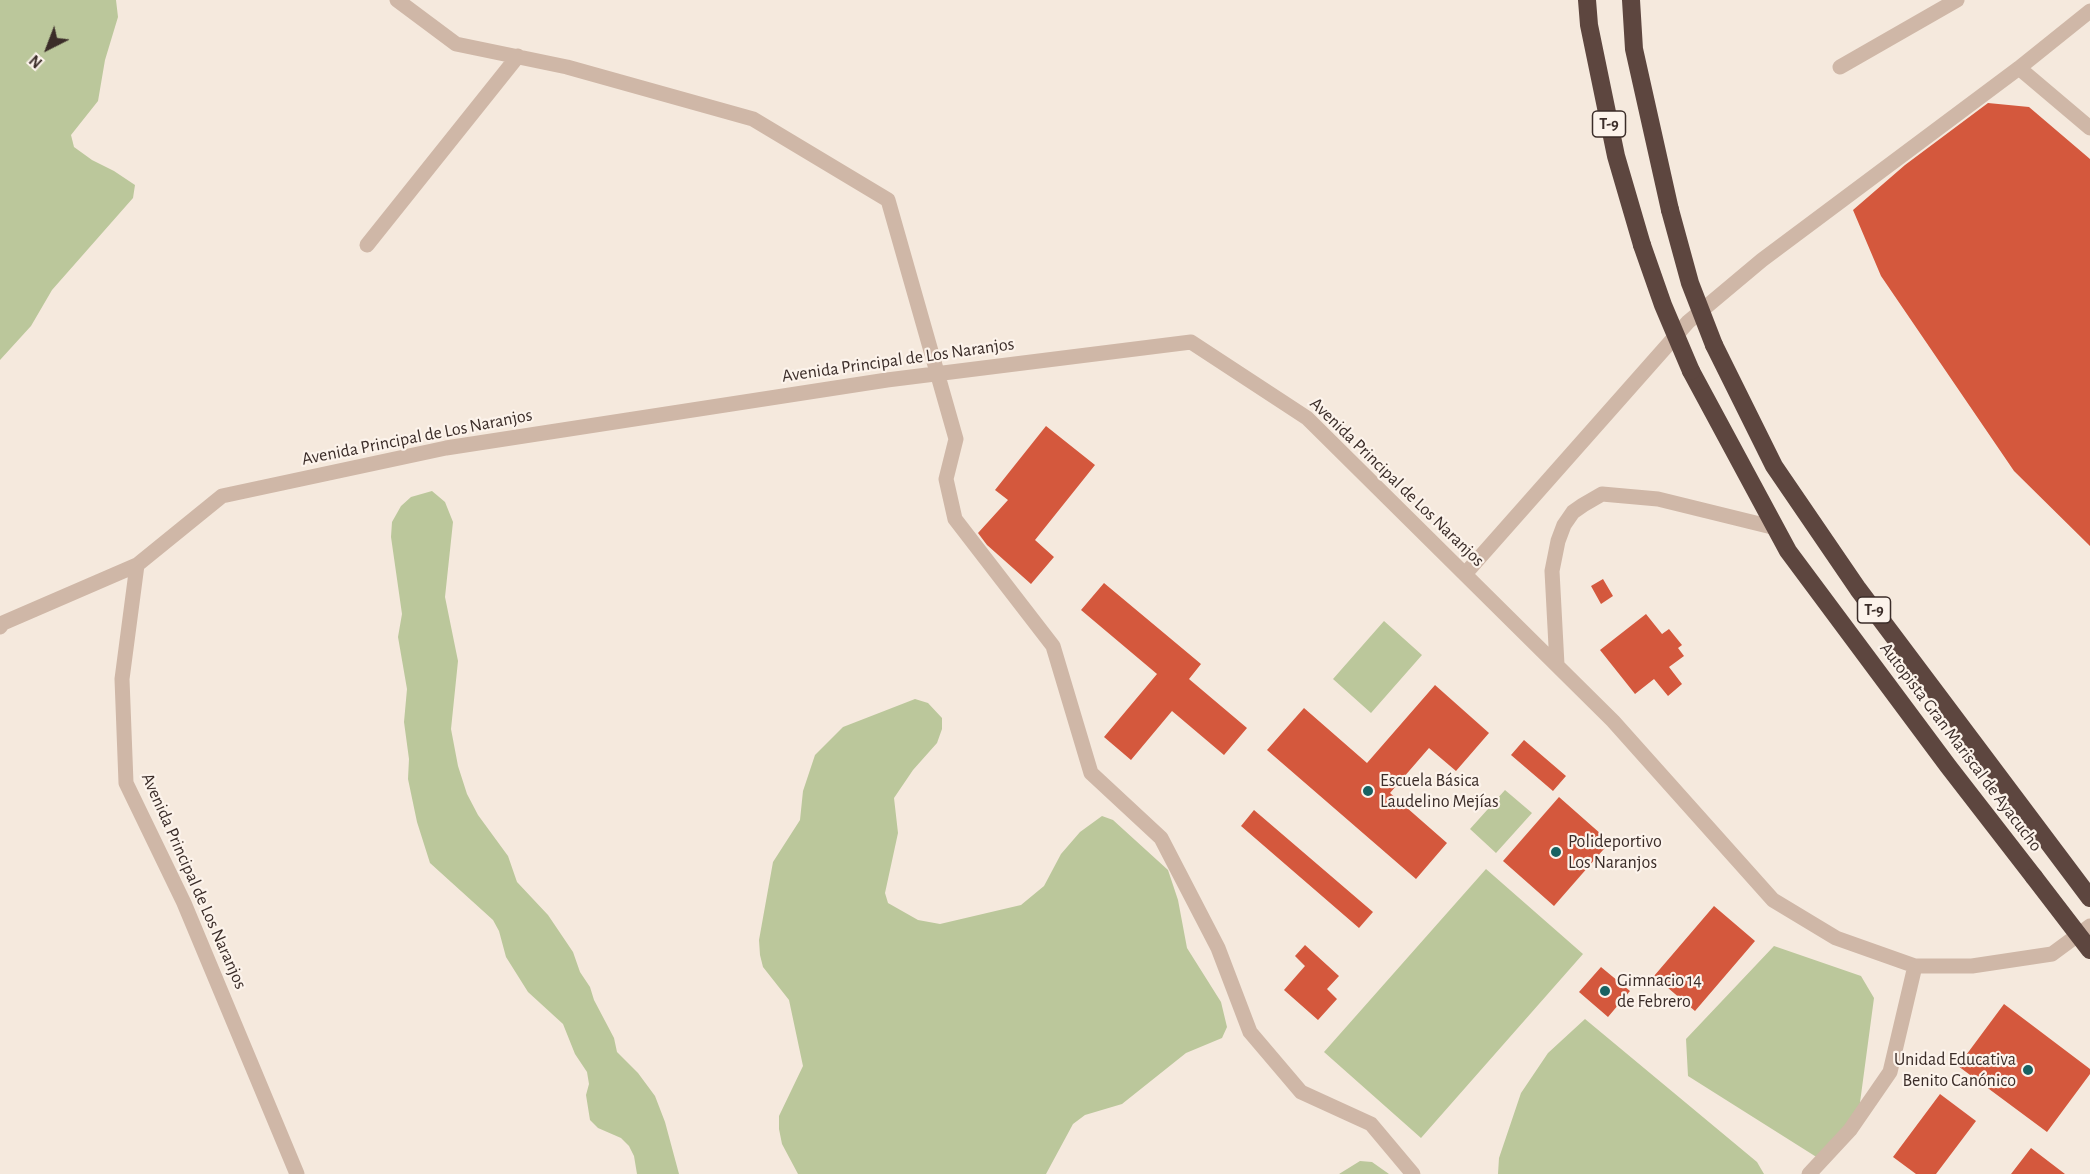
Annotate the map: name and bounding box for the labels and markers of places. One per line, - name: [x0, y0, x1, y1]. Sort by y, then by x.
- place label: Escuela Básica Laudelino Mejías: [1380, 770, 1499, 812]
- marker: Escuela Básica Laudelino Mejías: [1361, 784, 1375, 798]
- place label: Polideportivo Los Naranjos: [1568, 831, 1662, 874]
- marker: Polideportivo Los Naranjos: [1549, 845, 1563, 859]
- place label: Gimnacio 14 de Febrero: [1617, 970, 1702, 1012]
- marker: Gimnacio 14 de Febrero: [1598, 984, 1612, 998]
- place label: Unidad Educativa Benito Canónico: [1894, 1049, 2016, 1092]
- marker: Unidad Educativa Benito Canónico: [2021, 1063, 2035, 1077]

